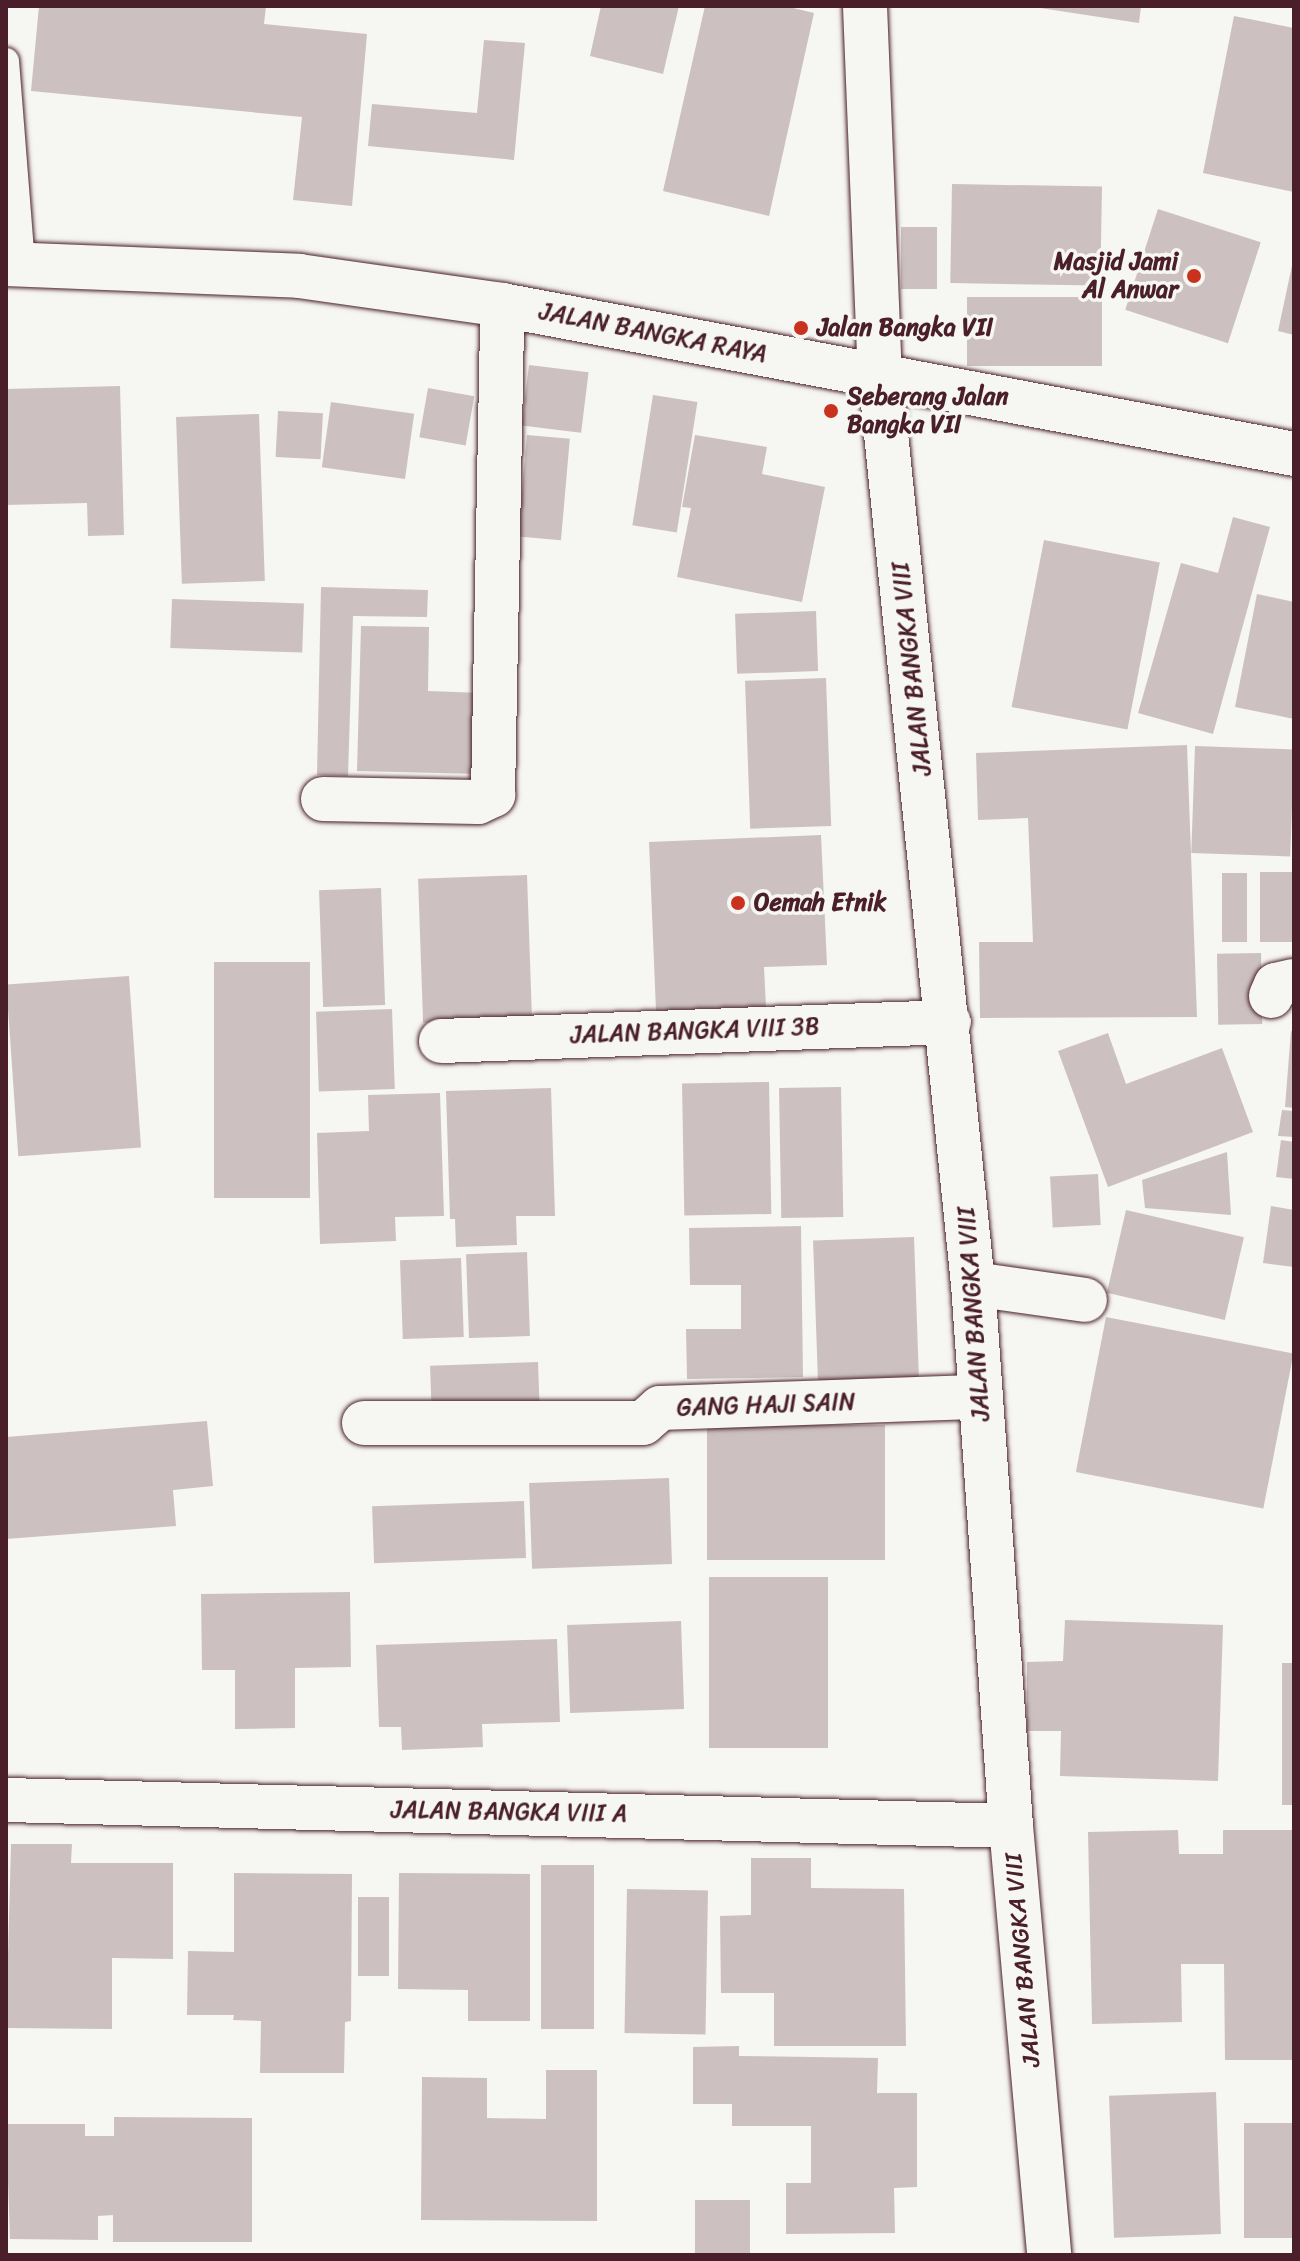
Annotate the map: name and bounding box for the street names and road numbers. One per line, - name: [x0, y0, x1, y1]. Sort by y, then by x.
- street label: JALAN BANGKA RAYA: [537, 297, 769, 369]
- street label: JALAN BANGKA VIII: [886, 561, 938, 777]
- street label: JALAN BANGKA VIII 3B: [570, 1012, 820, 1050]
- street label: JALAN BANGKA VIII: [952, 1206, 996, 1422]
- street label: GANG HAJI SAIN: [675, 1387, 857, 1423]
- street label: JALAN BANGKA VIII A: [391, 1796, 627, 1828]
- street label: JALAN BANGKA VIII: [999, 1852, 1047, 2068]

